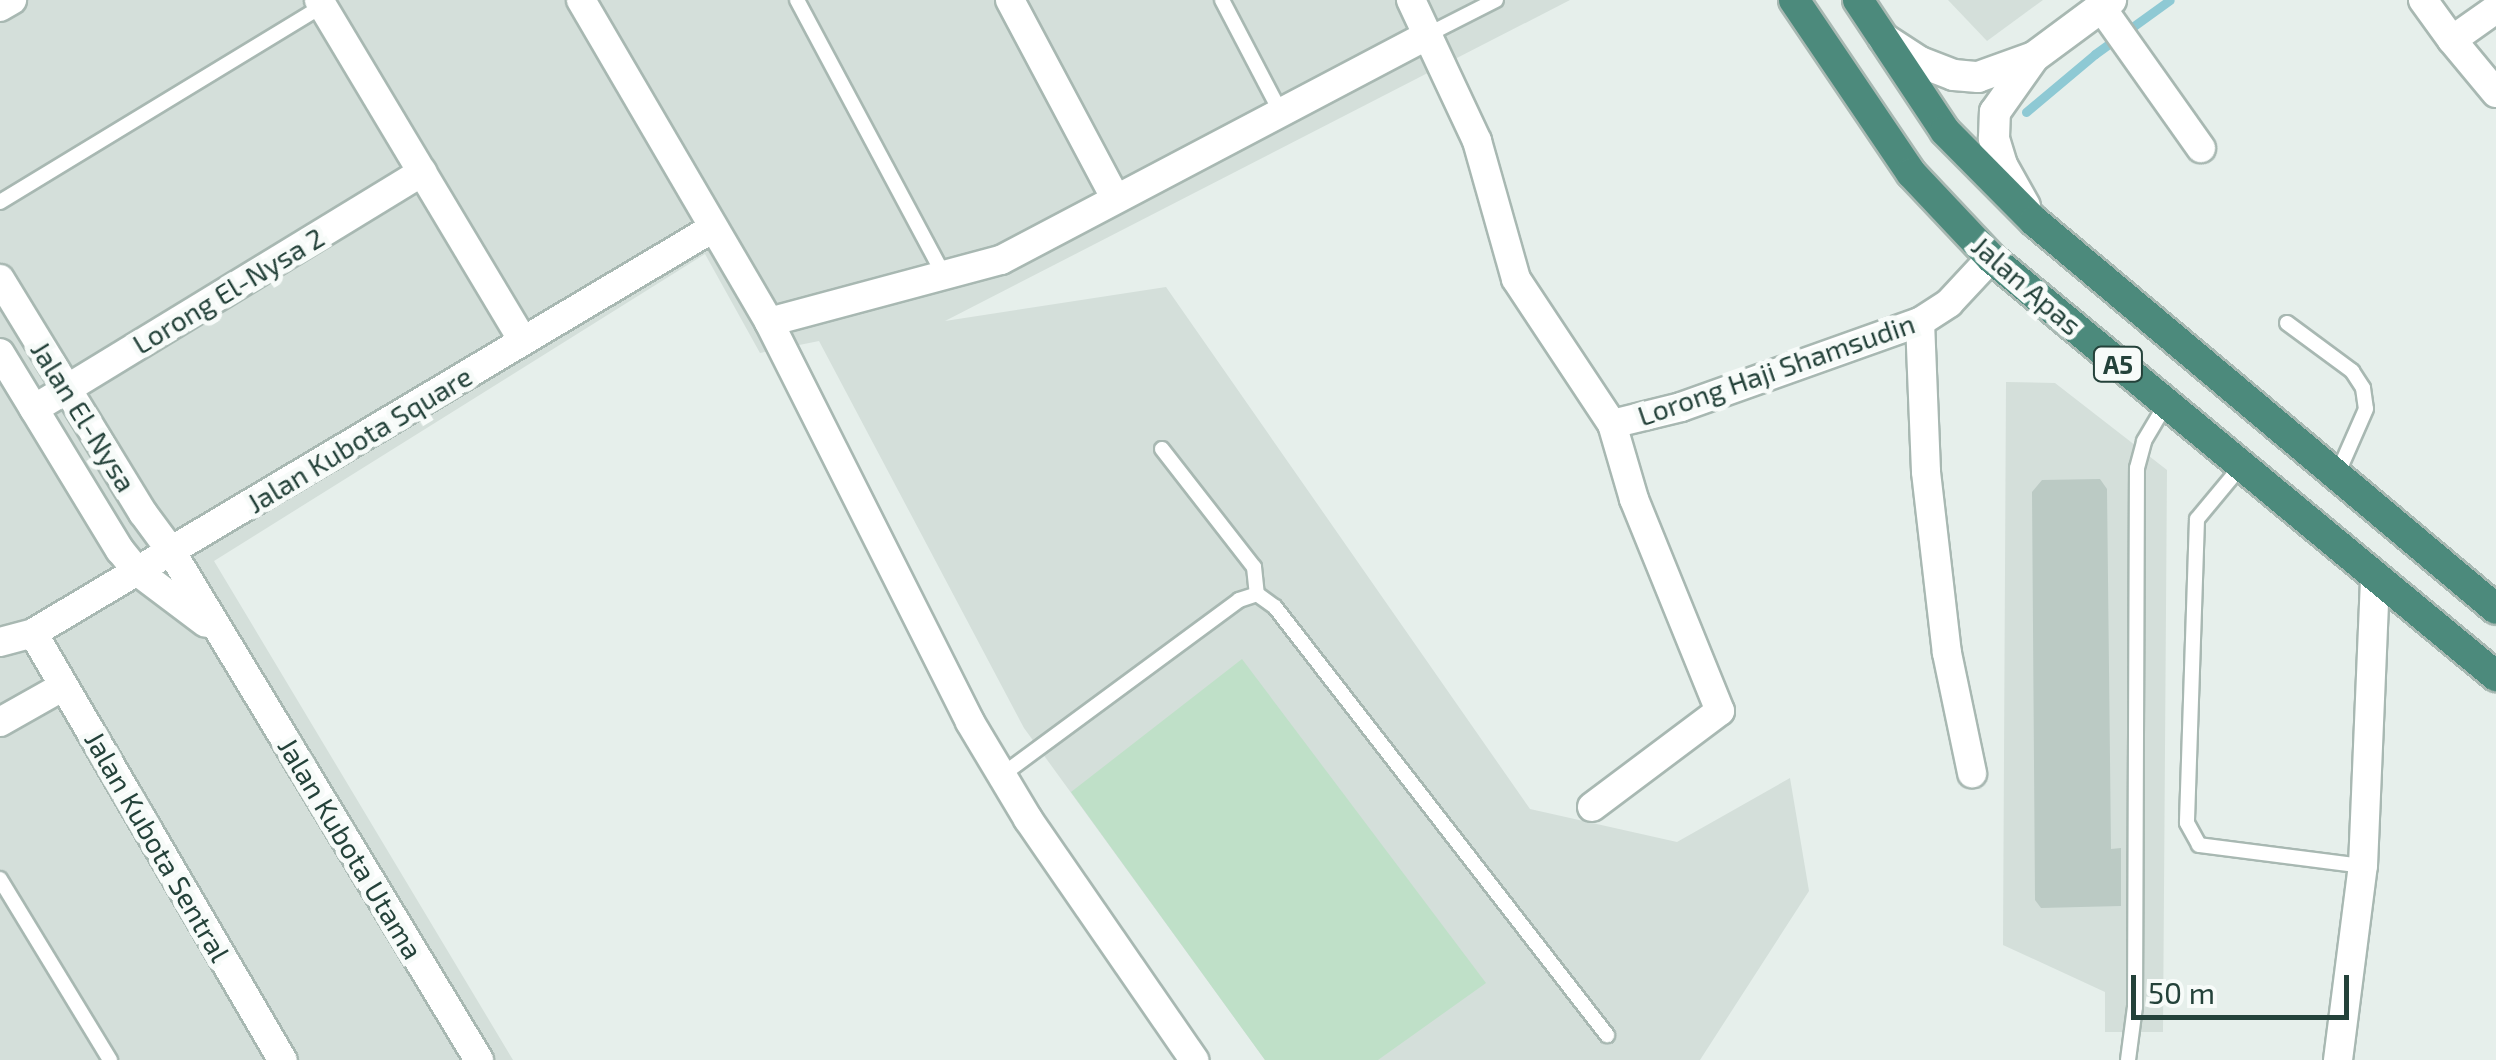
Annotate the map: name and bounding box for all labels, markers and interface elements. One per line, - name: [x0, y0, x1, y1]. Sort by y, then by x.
- street label: Lorong El-Nysa 2: [126, 220, 330, 360]
- street label: Jalan Apas: [1965, 228, 2089, 342]
- street label: Lorong Haji Shamsudin: [1633, 306, 1919, 432]
- street label: Jalan El-Nysa: [24, 334, 144, 498]
- road number: A5: [2090, 344, 2146, 384]
- street label: Jalan Kubota Square: [240, 359, 478, 519]
- street label: Jalan Kubota Sentral: [78, 725, 238, 967]
- street label: Jalan Kubota Utama: [272, 731, 430, 965]
- scale bar: [2136, 955, 2354, 1017]
- text: 50 m: [2148, 974, 2215, 1010]

